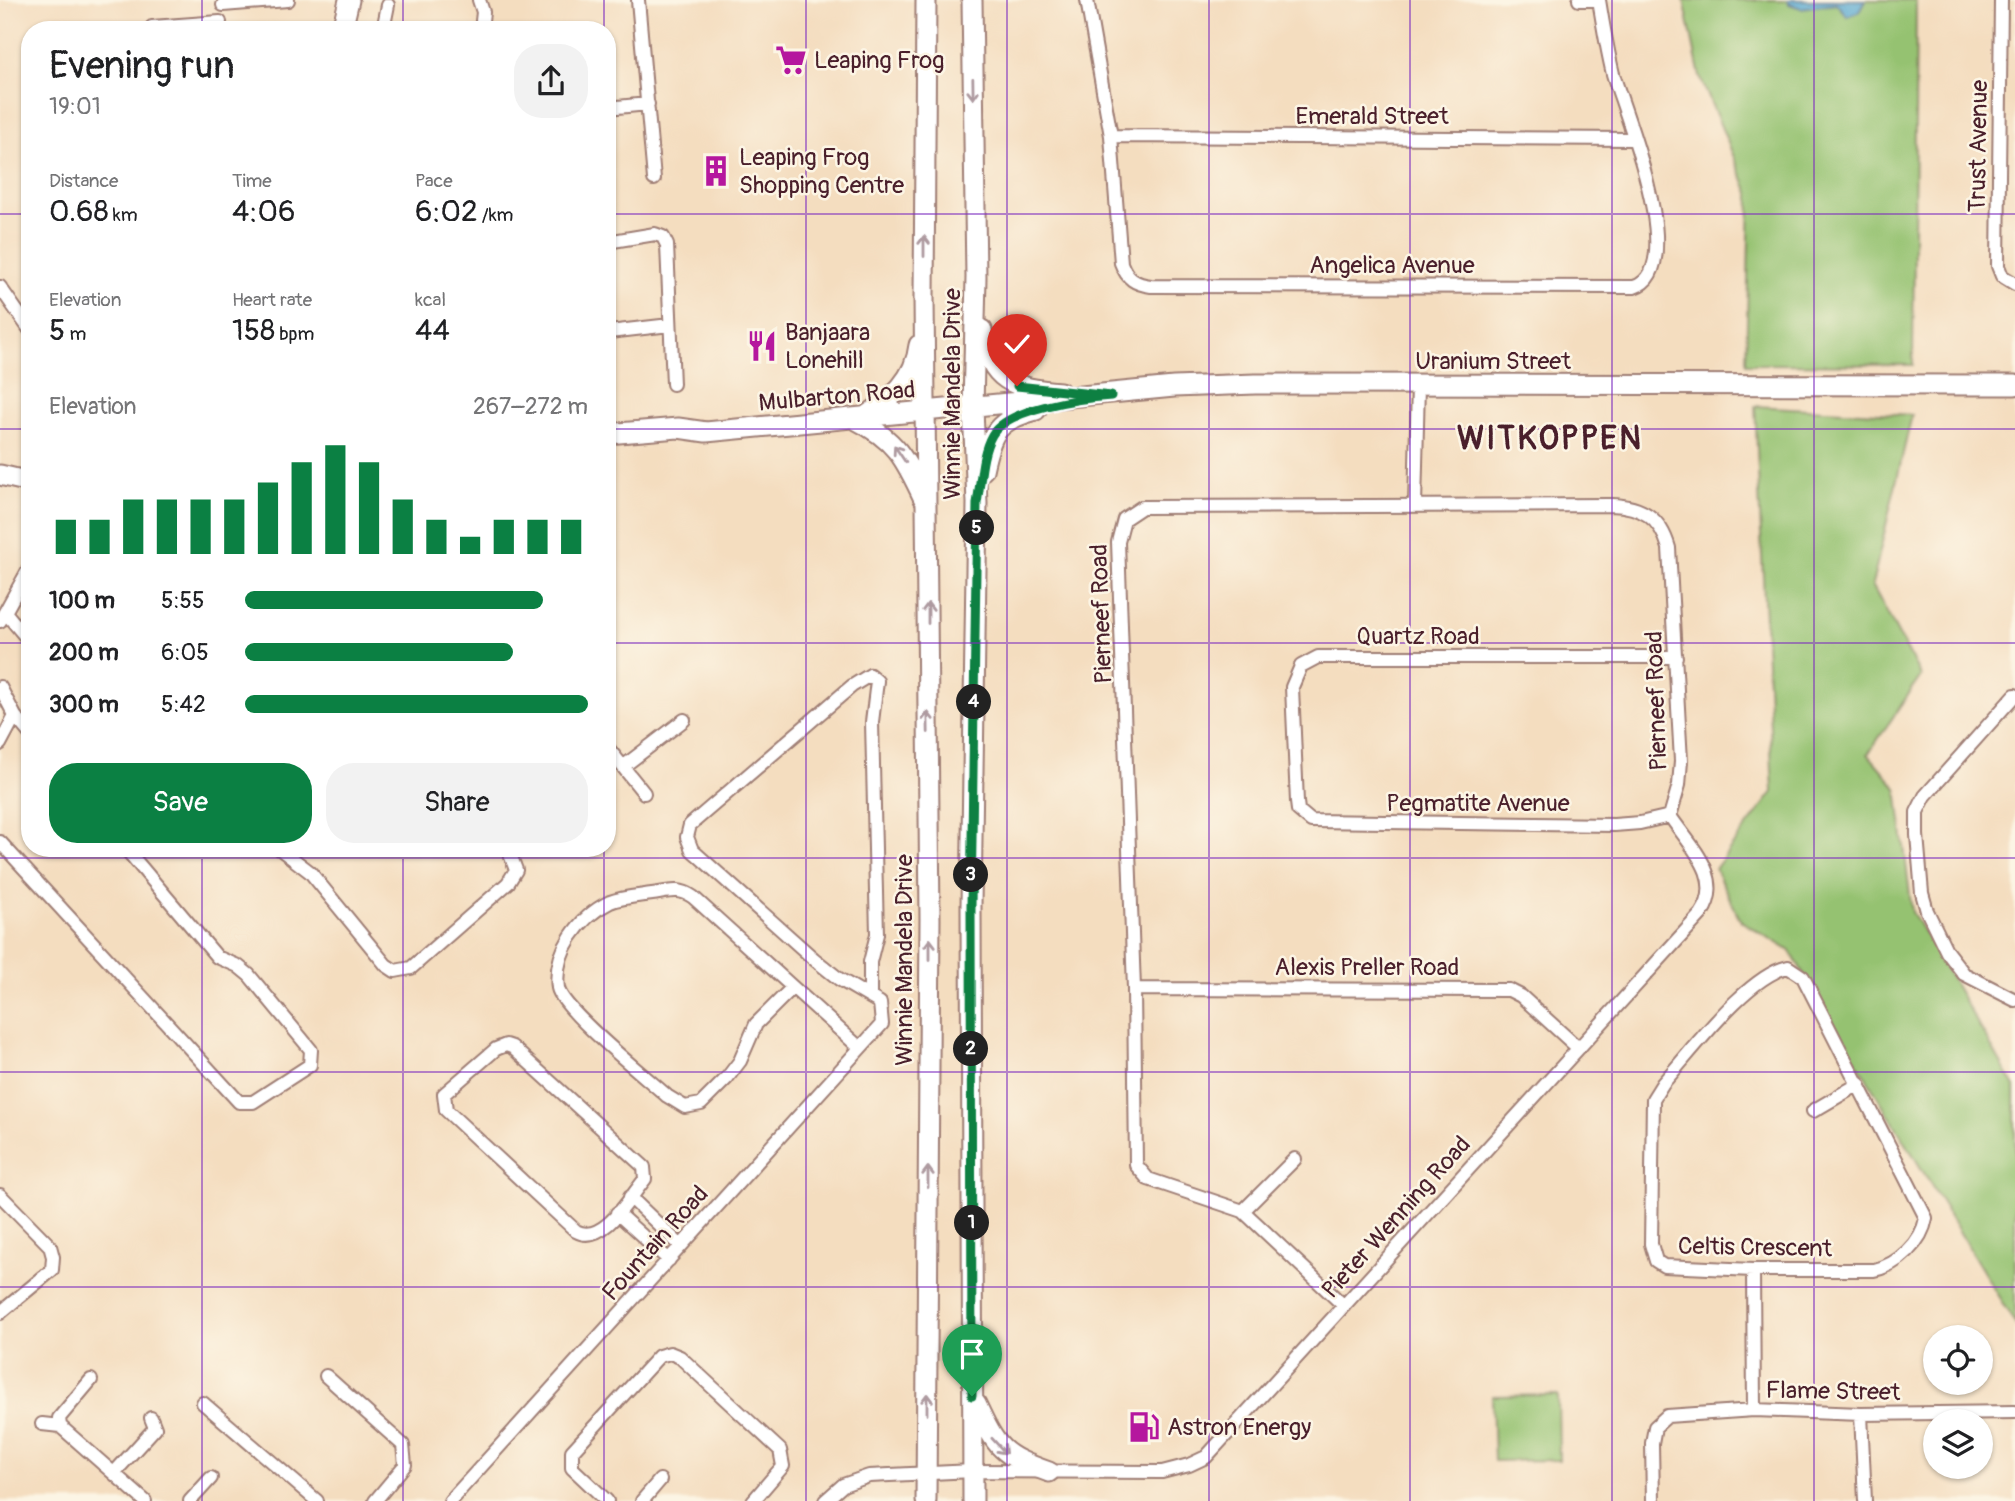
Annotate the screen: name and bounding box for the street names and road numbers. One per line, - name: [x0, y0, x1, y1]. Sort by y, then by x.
- street label: Trust Avenue: [1963, 79, 1994, 213]
- street label: Emerald Street: [1295, 102, 1449, 131]
- street label: Angelica Avenue: [1309, 251, 1475, 280]
- street label: Winnie Mandela Drive: [938, 288, 967, 500]
- street label: Uranium Street: [1415, 347, 1571, 376]
- street label: Mulbarton Road: [757, 375, 917, 418]
- street label: Pierneef Road: [1085, 544, 1118, 684]
- street label: Quartz Road: [1356, 622, 1480, 651]
- street label: Pierneef Road: [1640, 631, 1673, 771]
- street label: Pegmatite Avenue: [1386, 789, 1570, 818]
- street label: Winnie Mandela Drive: [890, 854, 919, 1066]
- street label: Alexis Preller Road: [1275, 953, 1459, 982]
- street label: Pieter Wenning Road: [1316, 1130, 1477, 1304]
- street label: Fountain Road: [596, 1180, 715, 1307]
- street label: Celtis Crescent: [1678, 1232, 1833, 1263]
- street label: Flame Street: [1765, 1376, 1901, 1407]

